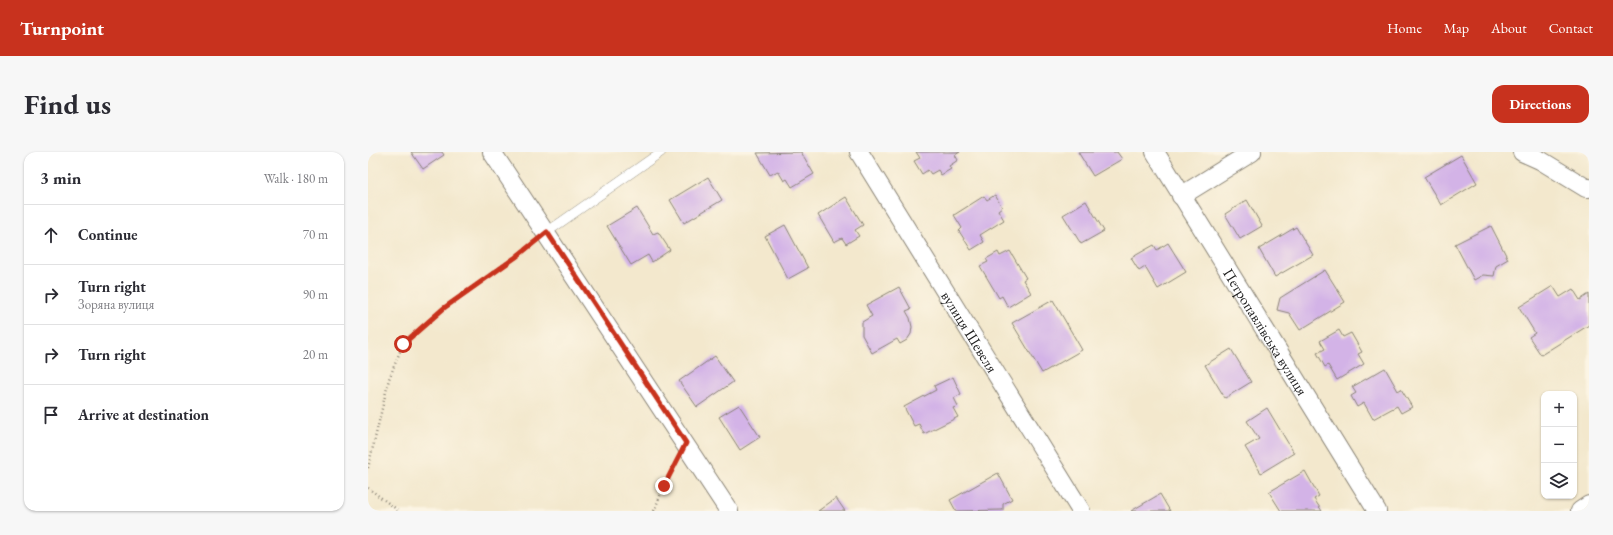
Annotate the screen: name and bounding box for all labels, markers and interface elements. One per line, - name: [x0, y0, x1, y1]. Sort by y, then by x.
- text: Turnpoint: [20, 16, 104, 41]
- text: Home: [1387, 19, 1422, 37]
- text: Map: [1444, 19, 1469, 37]
- text: About: [1491, 19, 1527, 37]
- text: Contact: [1549, 19, 1593, 37]
- button: Directions: [1492, 85, 1589, 123]
- text: Find us: [24, 86, 111, 122]
- text: 3 min: [40, 167, 81, 189]
- text: Walk · 180 m: [264, 170, 328, 187]
- icon: ahead: [40, 224, 62, 246]
- text: Continue: [78, 225, 138, 244]
- text: 70 m: [303, 226, 328, 243]
- street label: Петропавлівська вулиця: [1219, 264, 1313, 399]
- text: Turn right: [78, 277, 146, 296]
- icon: right: [40, 284, 62, 306]
- text: 90 m: [303, 286, 328, 303]
- street label: вулиця Шевеля: [938, 287, 1003, 376]
- text: Зоряна вулиця: [78, 296, 154, 313]
- route start: [394, 335, 412, 353]
- icon: right: [40, 344, 62, 366]
- text: Turn right: [78, 345, 146, 364]
- text: 20 m: [303, 346, 328, 363]
- map controls: [1541, 391, 1577, 499]
- button: +: [1541, 391, 1577, 427]
- icon: arrive: [40, 404, 62, 426]
- text: Arrive at destination: [78, 405, 209, 424]
- button: −: [1541, 427, 1577, 463]
- button: layers: [1541, 463, 1577, 499]
- route end: [655, 477, 673, 495]

